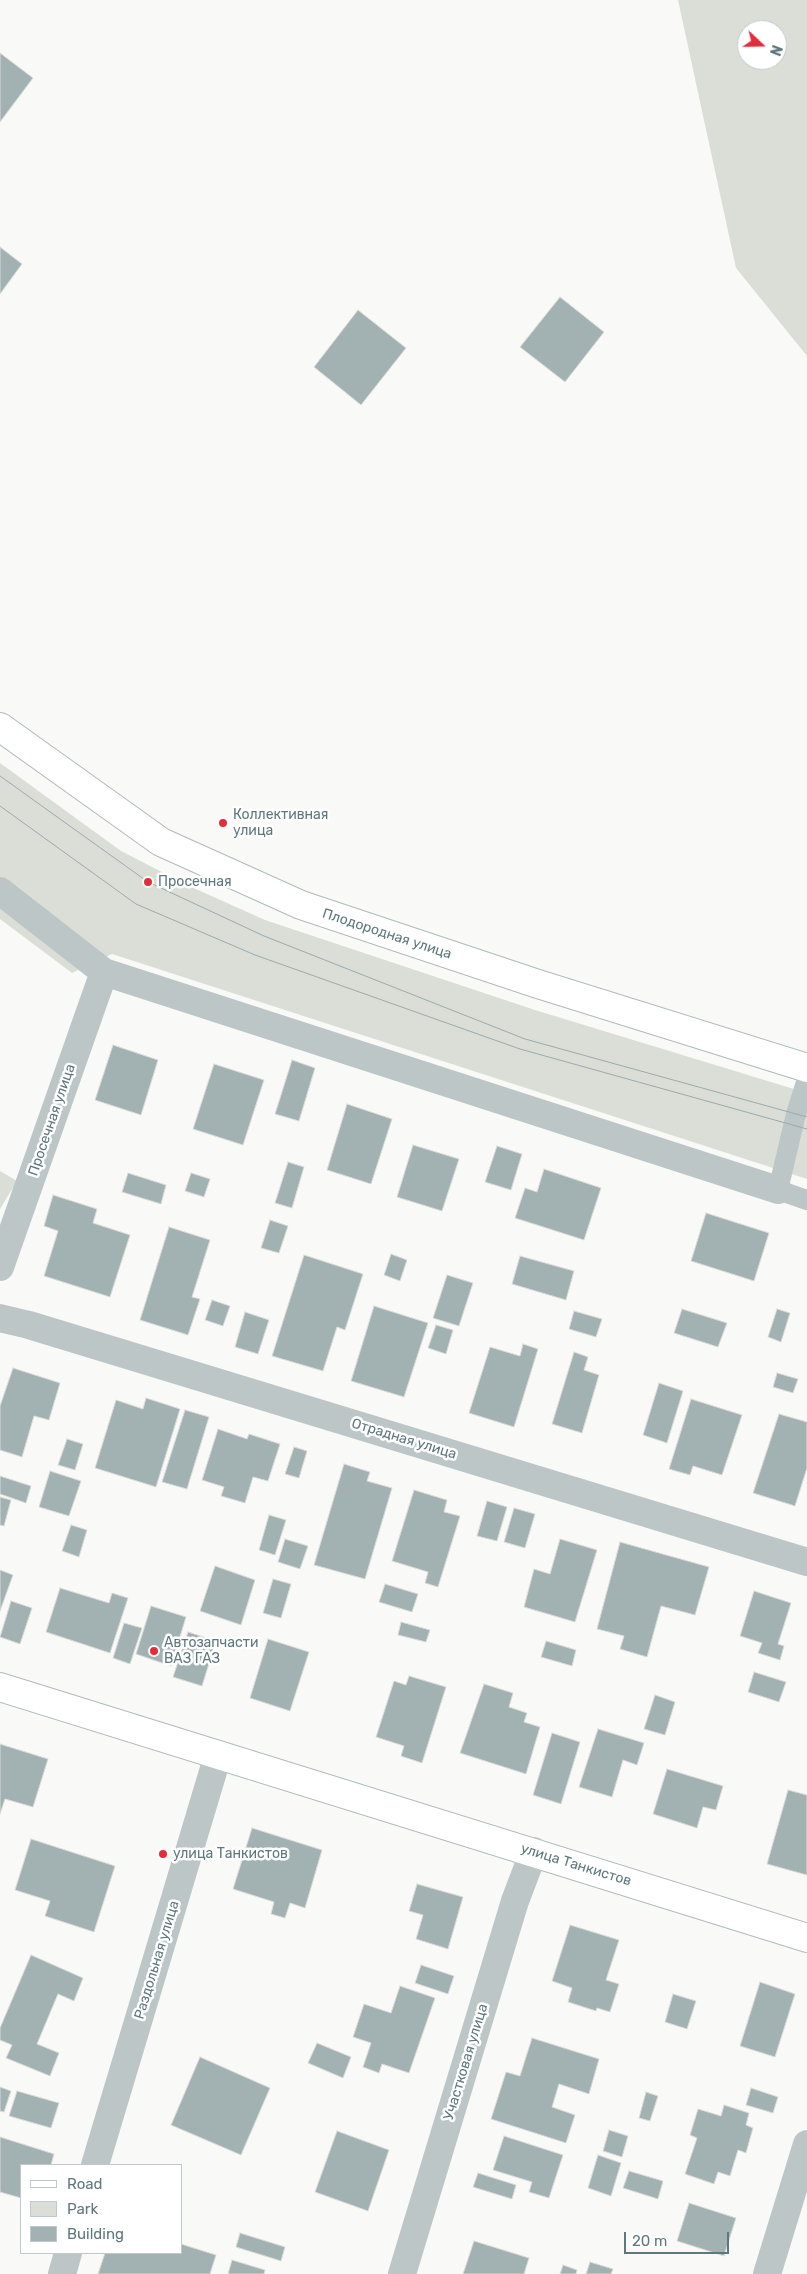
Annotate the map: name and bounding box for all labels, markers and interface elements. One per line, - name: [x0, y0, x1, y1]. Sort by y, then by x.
- north arrow: [737, 20, 787, 70]
- text: N: [766, 42, 785, 58]
- place label: Коллективная улица: [233, 807, 328, 840]
- marker: Коллективная улица: [217, 817, 229, 829]
- place label: Просечная: [158, 874, 232, 890]
- marker: Просечная: [142, 876, 154, 888]
- street label: Плодородная улица: [320, 905, 454, 963]
- street label: Просечная улица: [25, 1062, 79, 1178]
- street label: Отрадная улица: [350, 1415, 458, 1463]
- place label: Автозапчасти ВАЗ ГАЗ: [164, 1635, 258, 1668]
- marker: Автозапчасти ВАЗ ГАЗ: [148, 1645, 160, 1657]
- street label: улица Танкистов: [519, 1840, 633, 1890]
- place label: улица Танкистов: [173, 1846, 288, 1862]
- marker: улица Танкистов: [157, 1848, 169, 1860]
- street label: Раздольная улица: [131, 1899, 183, 2021]
- street label: Участковая улица: [440, 2002, 492, 2122]
- legend: [20, 2164, 182, 2254]
- text: Road: [67, 2175, 103, 2193]
- text: Park: [67, 2200, 98, 2218]
- scale bar: [627, 2222, 732, 2254]
- text: Building: [67, 2225, 124, 2243]
- text: 20 m: [632, 2232, 667, 2250]

